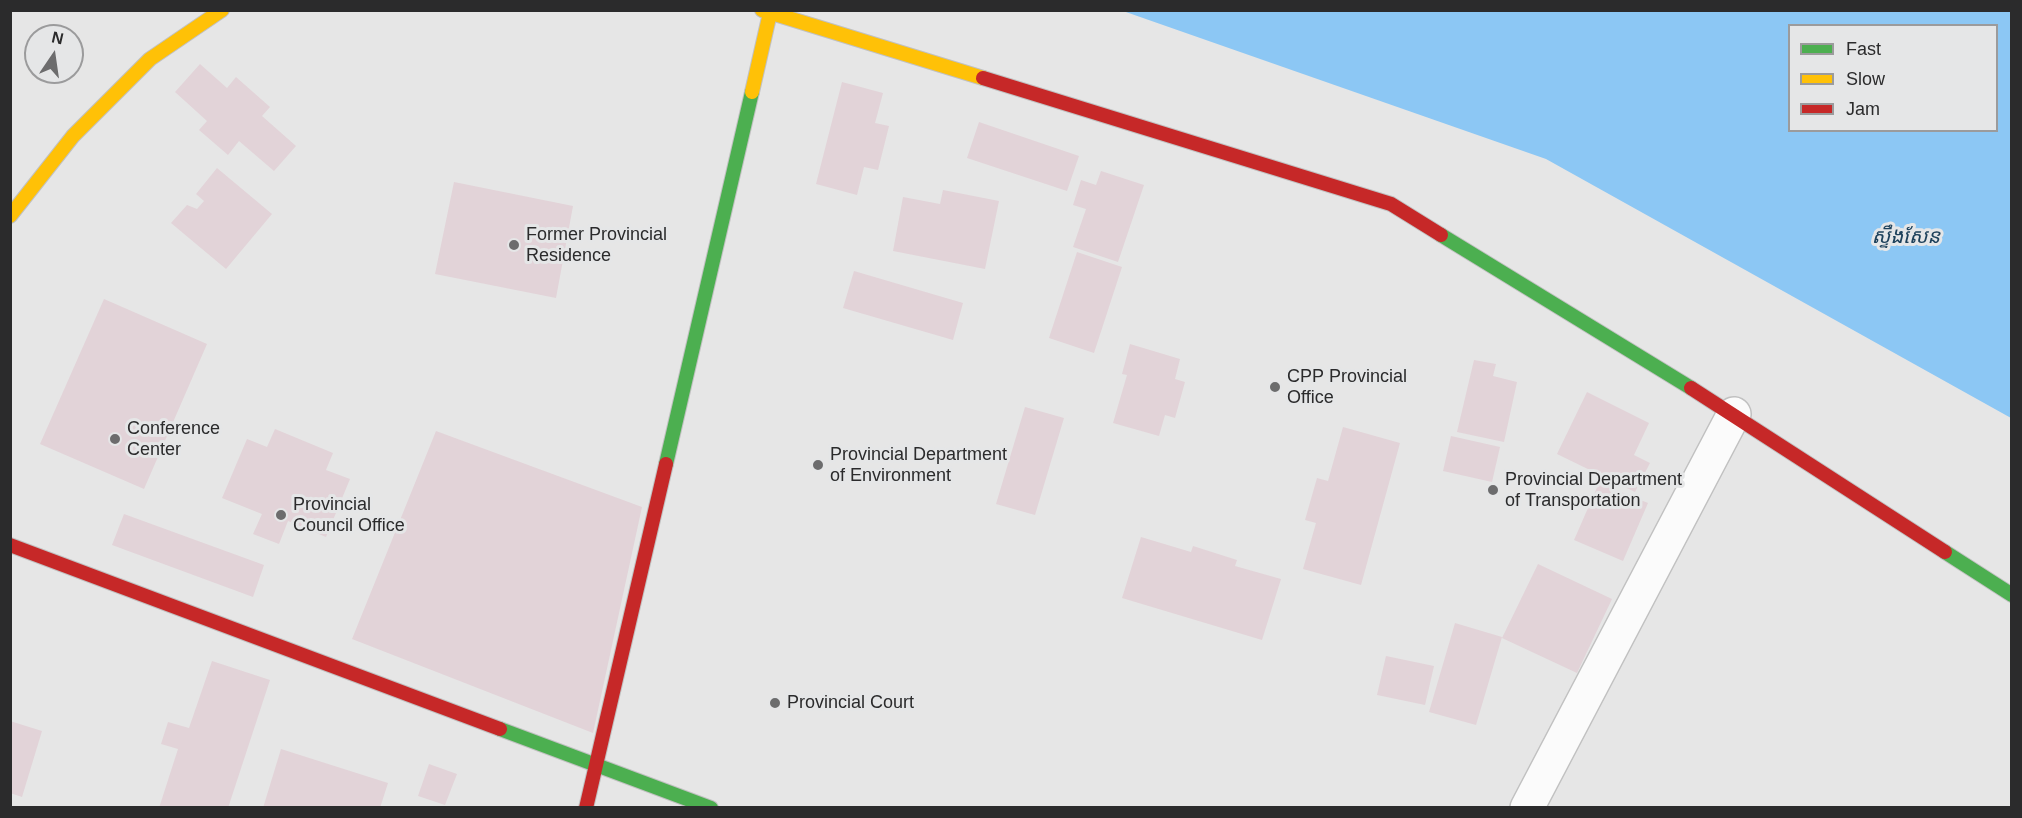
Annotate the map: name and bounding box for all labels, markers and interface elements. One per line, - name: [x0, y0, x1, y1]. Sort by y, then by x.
- north arrow: [24, 24, 84, 84]
- legend: [1788, 24, 1998, 132]
- text: N: [50, 28, 65, 48]
- text: Fast: [1846, 39, 1881, 59]
- text: Slow: [1846, 69, 1885, 89]
- text: Jam: [1846, 99, 1880, 119]
- place label: Former Provincial Residence: [526, 224, 667, 266]
- water label: ស្ទឹងសែន: [1872, 225, 1940, 249]
- marker: Former Provincial Residence: [507, 238, 521, 252]
- place label: CPP Provincial Office: [1287, 366, 1407, 409]
- marker: CPP Provincial Office: [1268, 380, 1282, 394]
- place label: Conference Center: [127, 418, 220, 460]
- marker: Conference Center: [108, 432, 122, 446]
- place label: Provincial Department of Environment: [830, 444, 1007, 486]
- marker: Provincial Department of Environment: [811, 458, 825, 472]
- place label: Provincial Department of Transportation: [1505, 469, 1682, 512]
- marker: Provincial Department of Transportation: [1486, 483, 1500, 497]
- place label: Provincial Council Office: [293, 494, 405, 536]
- marker: Provincial Council Office: [274, 508, 288, 522]
- place label: Provincial Court: [787, 692, 914, 714]
- marker: Provincial Court: [768, 696, 782, 710]

